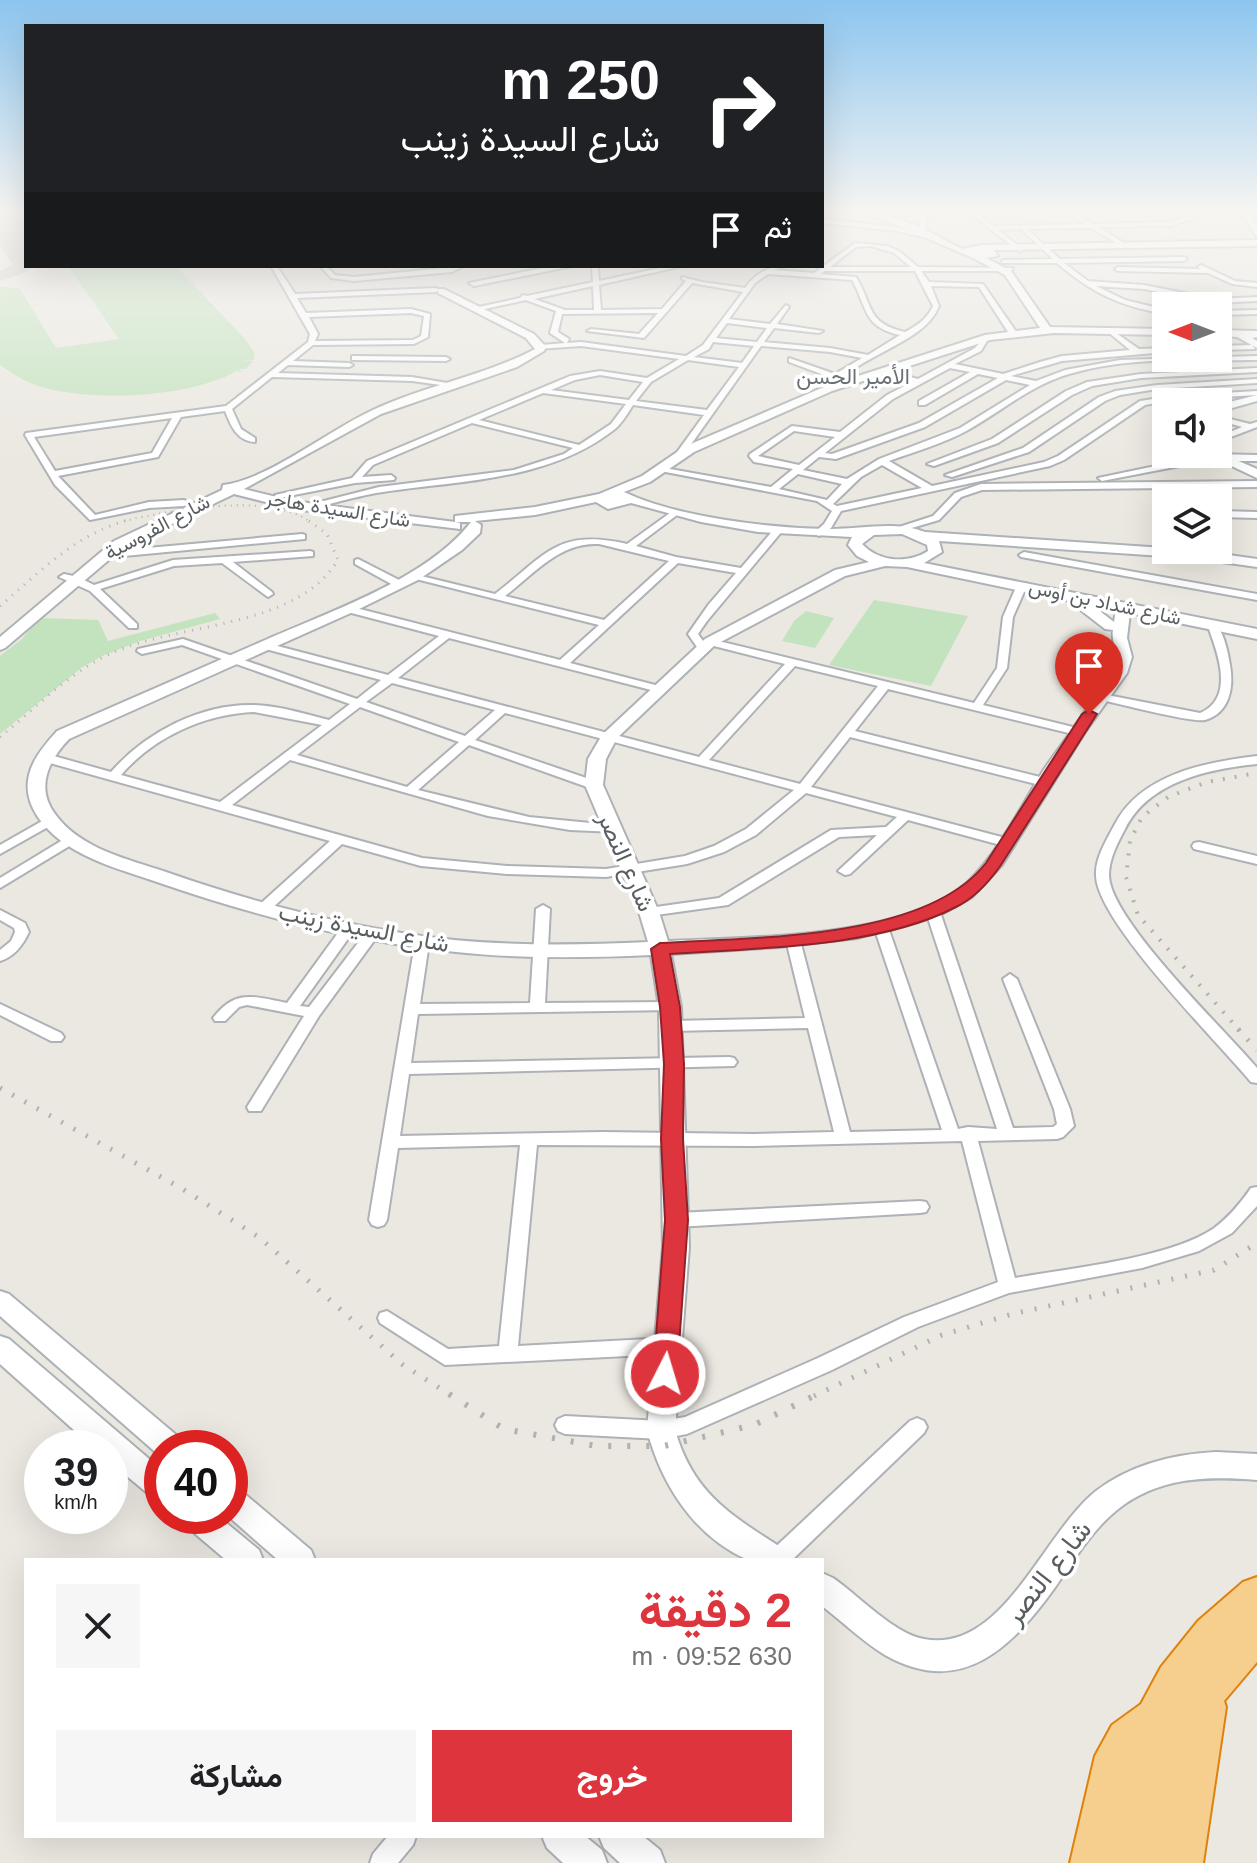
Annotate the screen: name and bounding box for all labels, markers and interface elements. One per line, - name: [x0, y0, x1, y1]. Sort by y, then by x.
- text: 250 m: [501, 48, 660, 111]
- icon: right: [688, 56, 792, 160]
- text: شارع السيدة زينب: [400, 118, 660, 159]
- icon: arrive: [704, 208, 748, 252]
- text: ثم: [764, 211, 792, 244]
- north arrow: [1152, 292, 1232, 372]
- map controls: [1152, 292, 1232, 564]
- district label: الأمير الحسن: [796, 364, 910, 390]
- button: sound: [1152, 388, 1232, 468]
- button: layers: [1152, 484, 1232, 564]
- street label: شارع السيدة هاجر: [263, 487, 412, 534]
- street label: شارع الفروسية: [101, 490, 215, 567]
- street label: شارع شداد بن أوس: [1026, 575, 1183, 632]
- pin: [1055, 632, 1123, 714]
- icon: arrive: [1067, 644, 1111, 688]
- street label: شارع النصر: [590, 807, 660, 917]
- street label: شارع السيدة زينب: [276, 898, 452, 960]
- position arrow: [623, 1332, 707, 1416]
- speed limit sign: 40: [144, 1430, 248, 1534]
- text: 39: [54, 1450, 98, 1494]
- text: km/h: [54, 1491, 98, 1513]
- street label: شارع النصر: [997, 1514, 1100, 1633]
- button: close: [56, 1584, 140, 1668]
- text: 2 دقيقة: [639, 1584, 792, 1637]
- text: 630 m · 09:52: [632, 1641, 792, 1671]
- button: مشاركة: [56, 1730, 416, 1822]
- button: خروج: [432, 1730, 792, 1822]

